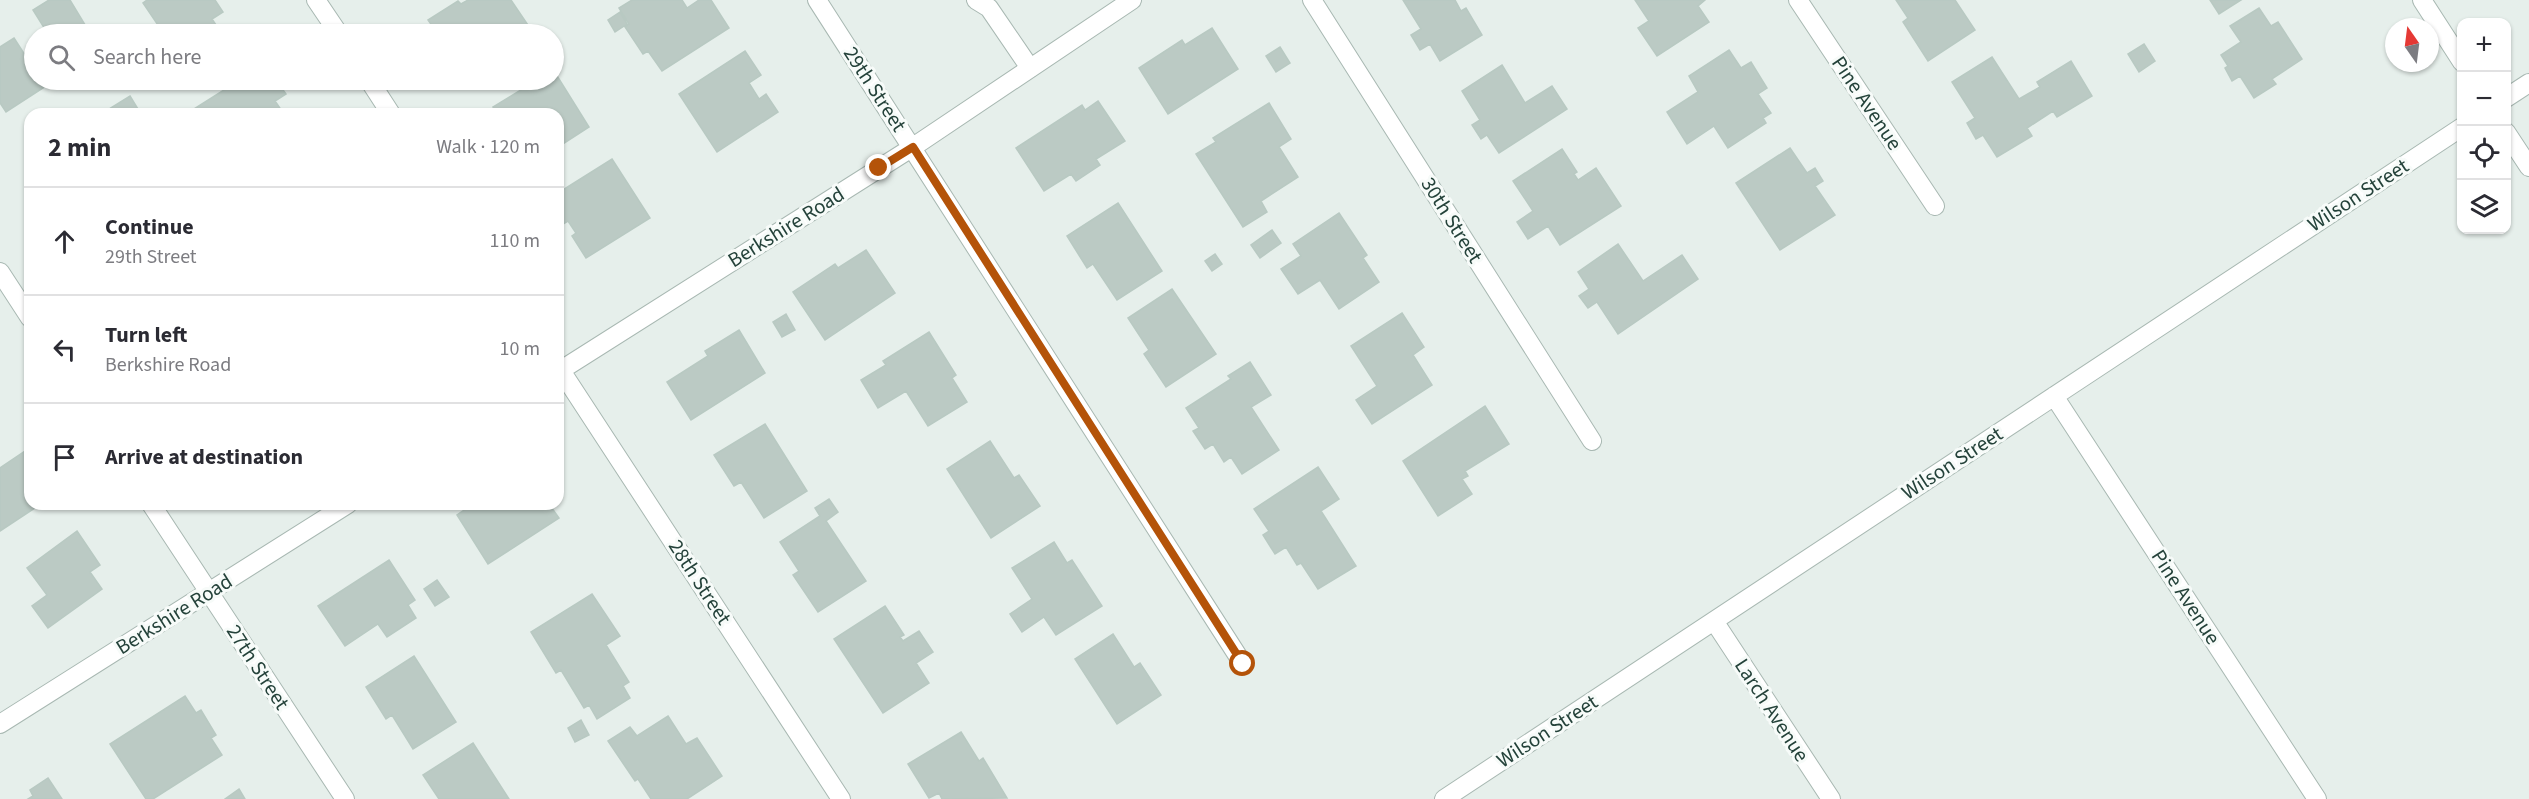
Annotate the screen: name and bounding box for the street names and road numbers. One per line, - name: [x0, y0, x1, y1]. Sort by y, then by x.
- street label: 29th Street: [836, 40, 914, 138]
- street label: Pine Avenue: [1824, 50, 1910, 156]
- street label: Wilson Street: [2301, 151, 2415, 239]
- street label: 30th Street: [1414, 171, 1490, 269]
- street label: Berkshire Road: [722, 179, 850, 275]
- street label: Wilson Street: [1895, 419, 2009, 507]
- street label: 28th Street: [661, 533, 739, 631]
- street label: Pine Avenue: [2144, 544, 2228, 650]
- street label: Berkshire Road: [110, 566, 238, 662]
- street label: 27th Street: [219, 618, 297, 716]
- street label: Larch Avenue: [1727, 652, 1817, 768]
- street label: Wilson Street: [1490, 687, 1604, 775]

